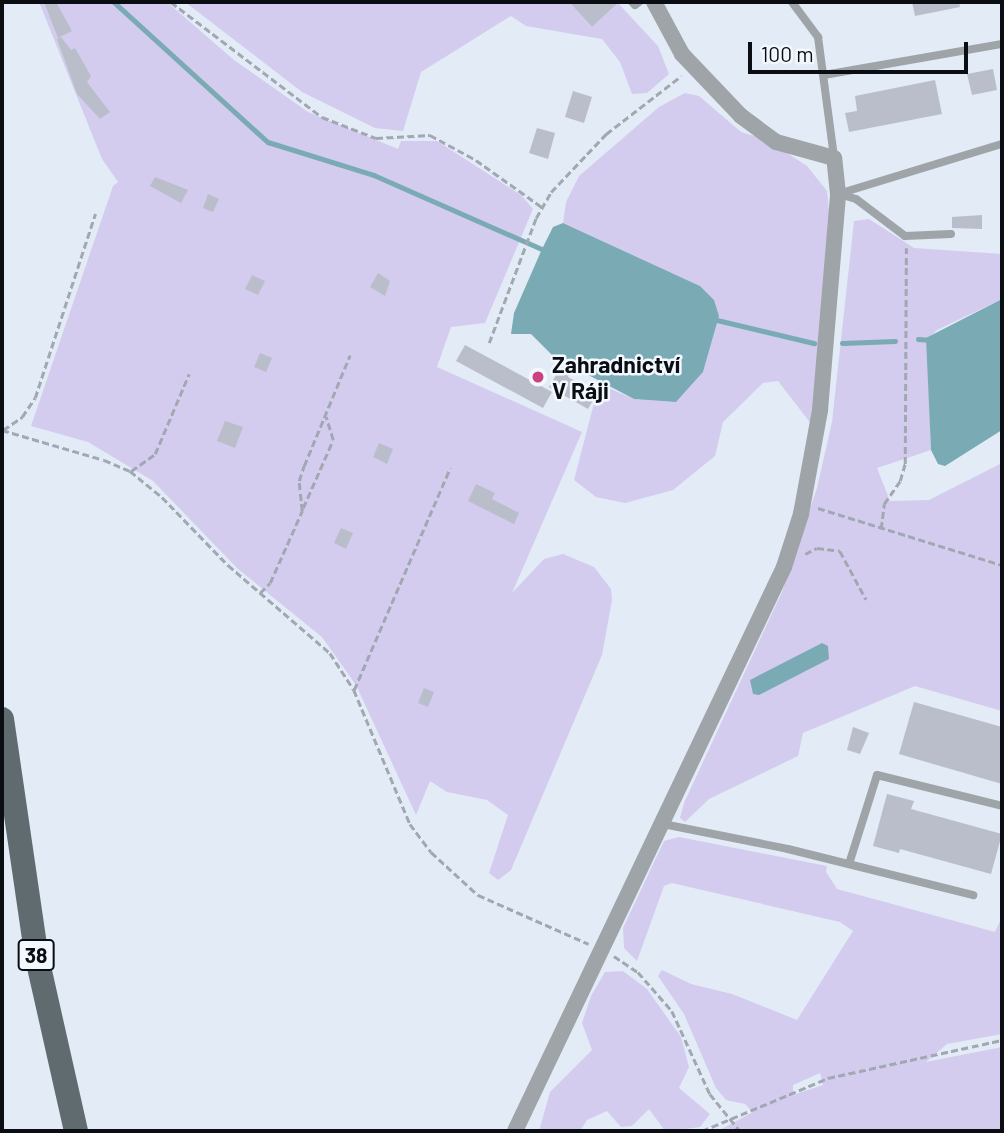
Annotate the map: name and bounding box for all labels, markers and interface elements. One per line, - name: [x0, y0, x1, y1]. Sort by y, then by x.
- scale bar: [752, 28, 972, 72]
- text: 100 m: [761, 41, 814, 66]
- place label: Zahradnictví V Ráji: [552, 350, 680, 404]
- marker: Zahradnictví V Ráji: [530, 369, 546, 385]
- road number: 38: [17, 937, 55, 972]

